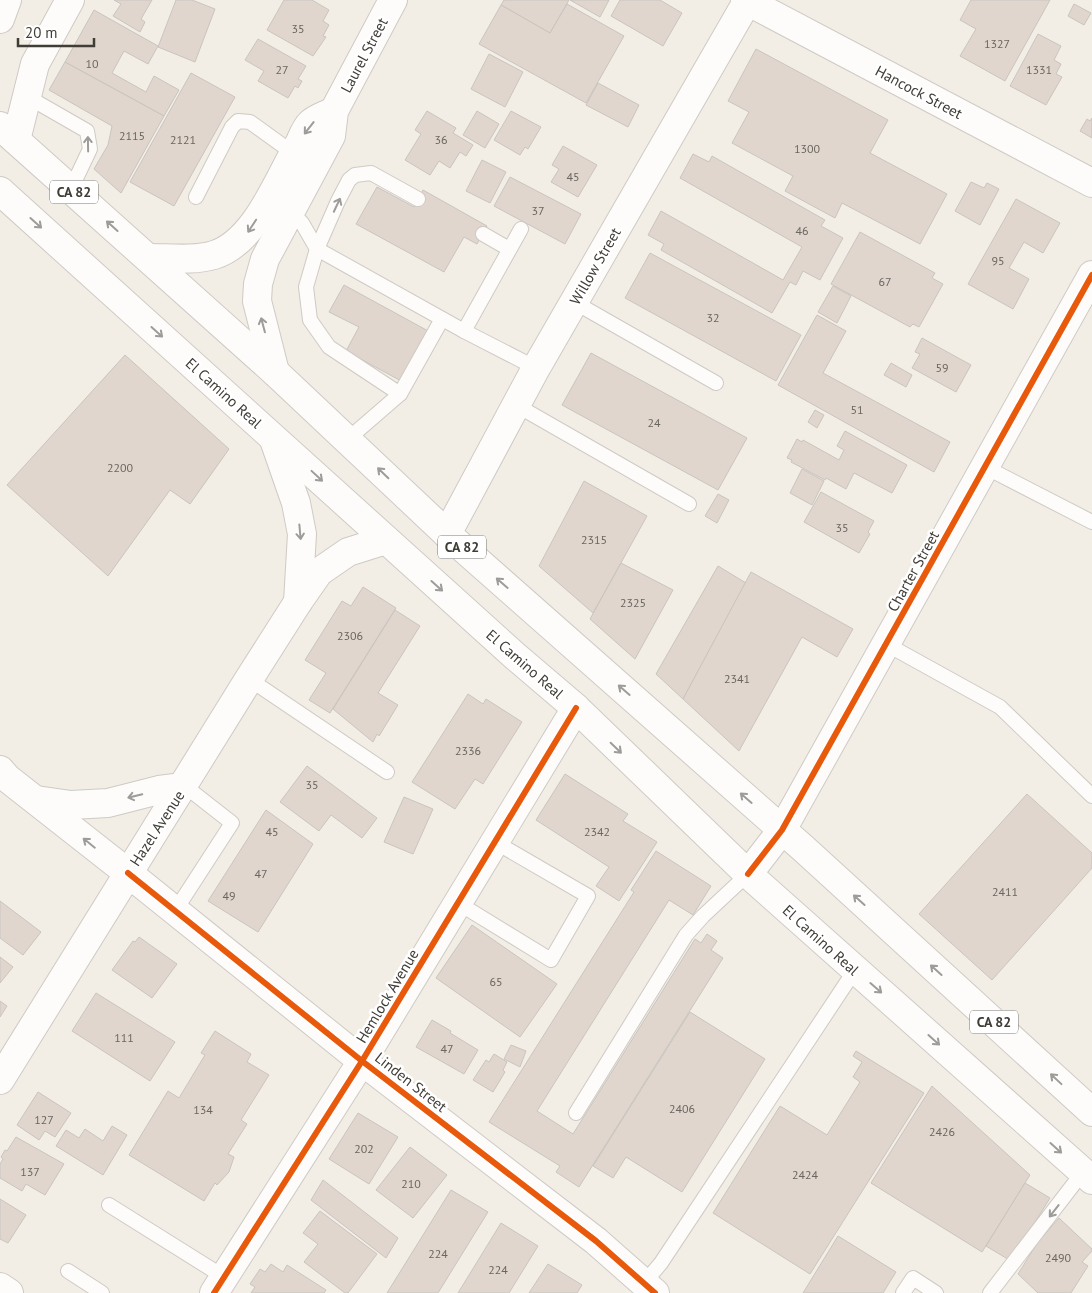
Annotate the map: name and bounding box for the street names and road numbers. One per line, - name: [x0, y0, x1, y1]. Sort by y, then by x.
- street label: Laurel Street: [336, 14, 392, 96]
- street label: Hancock Street: [872, 61, 966, 123]
- road number: CA 82: [50, 180, 98, 203]
- street label: Willow Street: [565, 224, 625, 308]
- street label: El Camino Real: [182, 354, 267, 433]
- street label: Charter Street: [883, 527, 943, 615]
- road number: CA 82: [438, 536, 486, 558]
- street label: El Camino Real: [482, 625, 568, 703]
- street label: Hazel Avenue: [126, 787, 188, 869]
- street label: El Camino Real: [779, 901, 864, 980]
- street label: Hemlock Avenue: [352, 946, 422, 1046]
- road number: CA 82: [970, 1010, 1018, 1034]
- street label: Linden Street: [371, 1048, 451, 1116]

